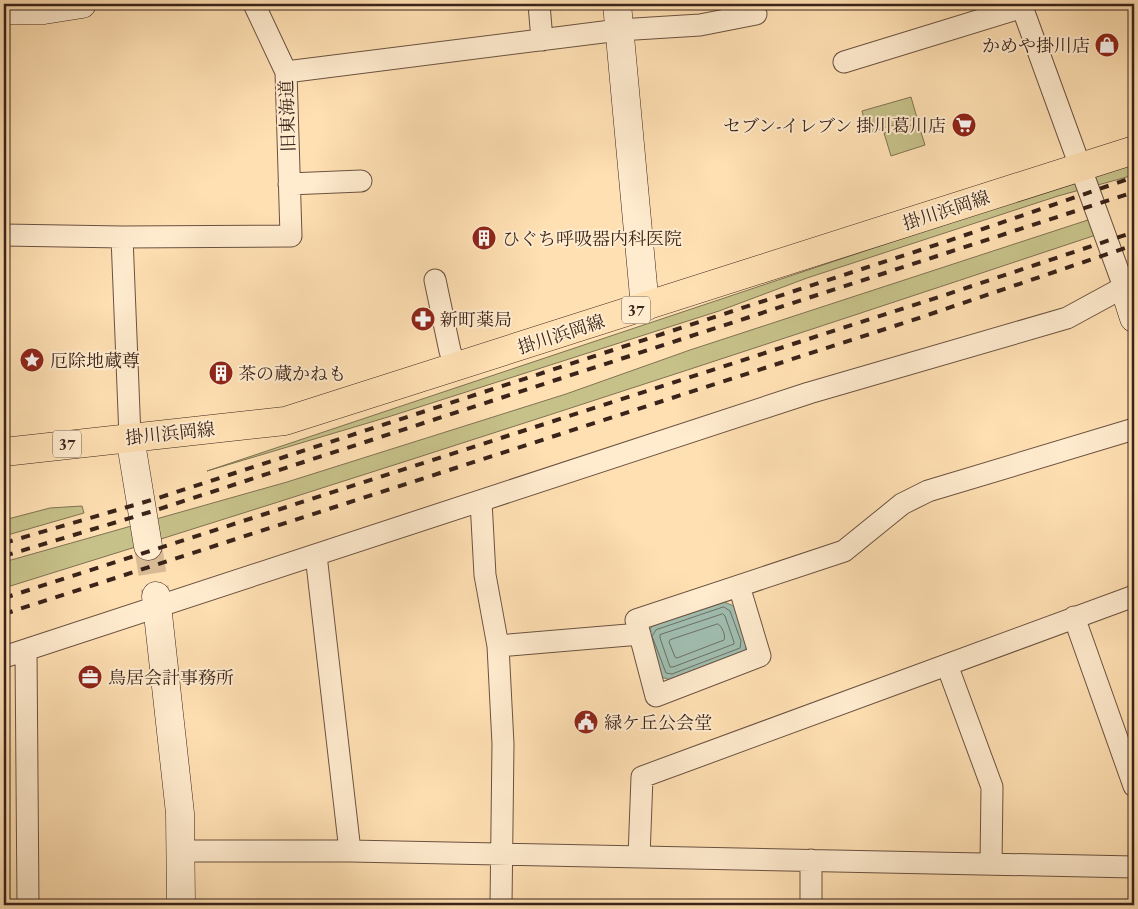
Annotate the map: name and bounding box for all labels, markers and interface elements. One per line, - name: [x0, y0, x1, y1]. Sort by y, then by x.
- shop icon: かめや掛川店: [1094, 32, 1120, 58]
- place label: かめや掛川店: [982, 34, 1090, 57]
- street label: 旧東海道: [274, 80, 300, 152]
- supermarket icon: セブン-イレブン 掛川葛川店: [951, 112, 977, 138]
- place label: セブン-イレブン 掛川葛川店: [723, 114, 946, 137]
- street label: 掛川浜岡線: [900, 185, 992, 235]
- building icon: ひぐち呼吸器内科医院: [471, 225, 497, 251]
- place label: ひぐち呼吸器内科医院: [502, 227, 682, 250]
- road number: 37: [622, 296, 650, 324]
- pharmacy icon: 新町薬局: [410, 306, 436, 332]
- place label: 新町薬局: [440, 308, 512, 331]
- street label: 掛川浜岡線: [515, 309, 607, 359]
- place icon: 厄除地蔵尊: [19, 347, 45, 373]
- place label: 厄除地蔵尊: [50, 349, 140, 372]
- building icon: 茶の蔵かねも: [208, 360, 234, 386]
- place label: 茶の蔵かねも: [238, 362, 346, 385]
- street label: 掛川浜岡線: [124, 417, 216, 449]
- road number: 37: [53, 430, 81, 458]
- office icon: 鳥居会計事務所: [77, 664, 103, 690]
- place label: 鳥居会計事務所: [108, 666, 234, 689]
- public building icon: 緑ケ丘公会堂: [573, 709, 599, 735]
- place label: 緑ケ丘公会堂: [604, 711, 712, 734]

